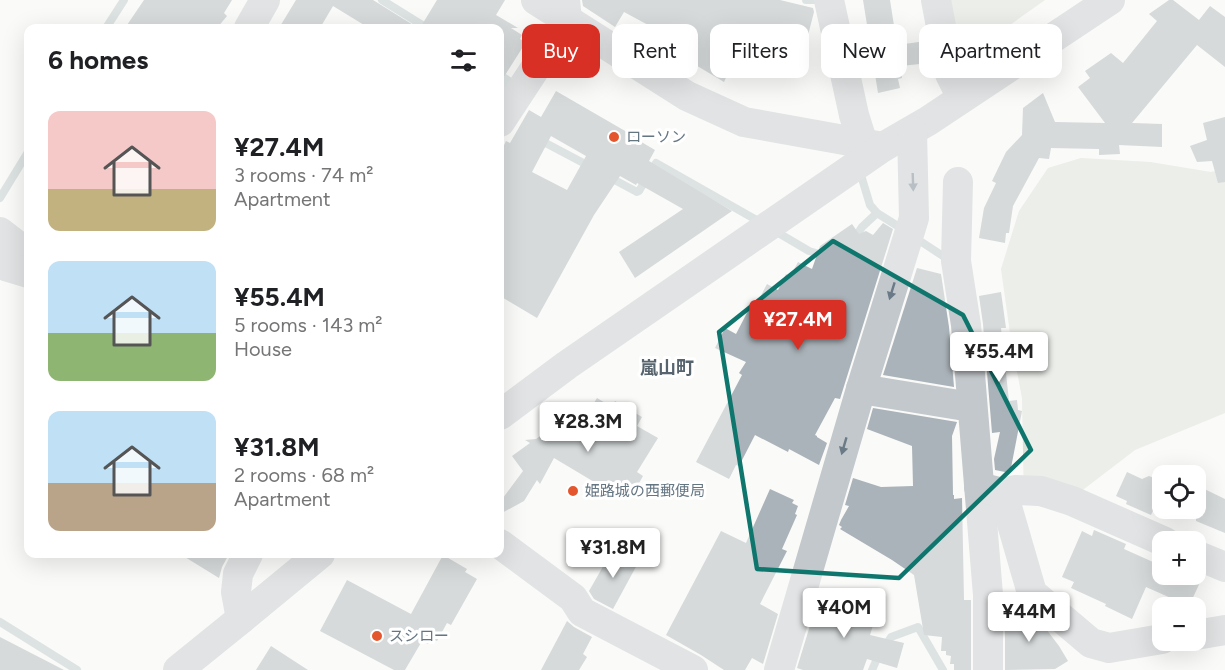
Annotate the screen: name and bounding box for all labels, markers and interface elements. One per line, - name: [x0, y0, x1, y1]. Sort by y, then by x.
- chip: Buy: [522, 24, 600, 78]
- chip: Rent: [612, 24, 698, 78]
- chip: Filters: [710, 24, 809, 78]
- chip: New: [821, 24, 907, 78]
- chip: Apartment: [919, 24, 1062, 78]
- text: 6 homes: [48, 44, 148, 76]
- icon: filters: [447, 44, 480, 77]
- place label: ローソン: [626, 128, 686, 146]
- marker: ローソン: [607, 130, 621, 144]
- text: ¥27.4M: [234, 131, 324, 163]
- icon: home: [96, 135, 168, 207]
- text: 3 rooms · 74 m²: [234, 163, 373, 187]
- one-way arrow: [909, 172, 918, 191]
- text: Apartment: [234, 187, 331, 211]
- text: ¥55.4M: [234, 281, 325, 313]
- one-way arrow: [886, 282, 896, 300]
- icon: home: [96, 285, 168, 357]
- pin: ¥27.4M: [749, 300, 847, 351]
- text: ¥27.4M: [763, 307, 833, 331]
- text: 5 rooms · 143 m²: [234, 313, 382, 337]
- pin: ¥55.4M: [950, 332, 1048, 383]
- text: House: [234, 337, 292, 361]
- text: ¥55.4M: [964, 339, 1034, 363]
- district label: 嵐山町: [640, 357, 694, 379]
- pin: ¥28.3M: [539, 402, 637, 453]
- text: ¥28.3M: [554, 409, 622, 433]
- text: ¥31.8M: [234, 431, 320, 463]
- icon: home: [96, 435, 168, 507]
- one-way arrow: [839, 437, 848, 455]
- text: 2 rooms · 68 m²: [234, 463, 374, 487]
- map controls: [1152, 465, 1206, 651]
- button: locate: [1152, 465, 1206, 519]
- place label: 姫路城の西郵便局: [585, 482, 705, 500]
- marker: 姫路城の西郵便局: [566, 484, 580, 498]
- text: Apartment: [234, 487, 331, 511]
- pin: ¥31.8M: [564, 528, 662, 579]
- button: +: [1152, 531, 1206, 585]
- text: ¥31.8M: [580, 535, 646, 559]
- pin: ¥40M: [808, 588, 880, 639]
- pin: ¥44M: [993, 592, 1065, 643]
- text: ¥40M: [817, 595, 871, 619]
- button: −: [1152, 597, 1206, 651]
- text: ¥44M: [1002, 599, 1056, 623]
- place label: スシロー: [389, 627, 449, 645]
- marker: スシロー: [370, 629, 384, 643]

